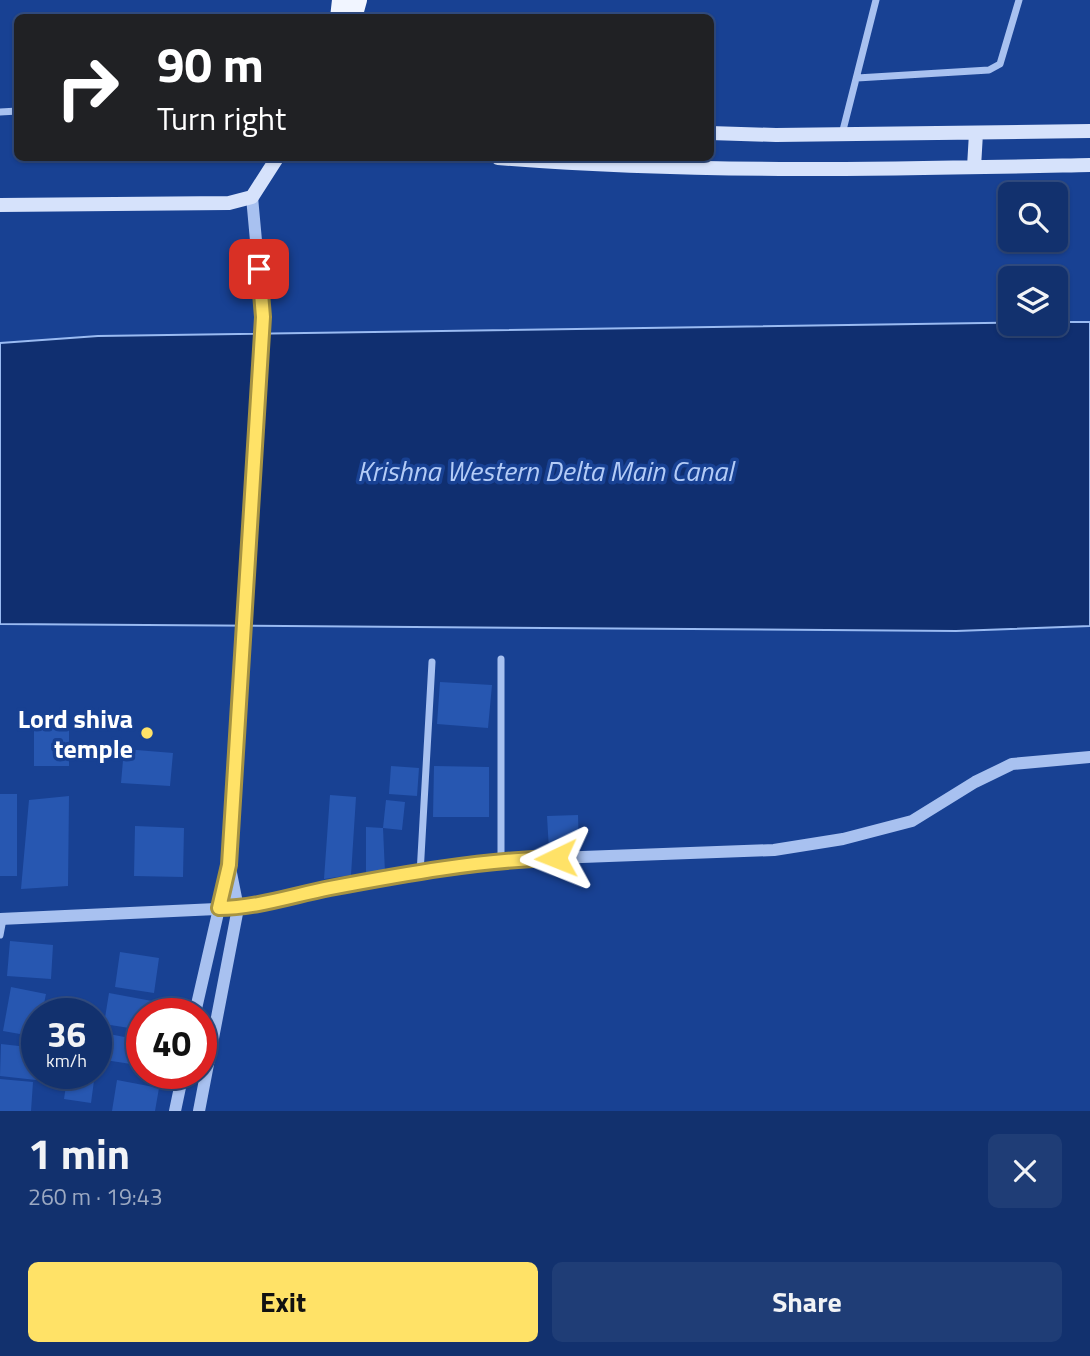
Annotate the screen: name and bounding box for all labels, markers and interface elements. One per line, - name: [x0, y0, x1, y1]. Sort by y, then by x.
- text: 90 m: [157, 26, 264, 101]
- icon: right: [42, 42, 133, 133]
- text: Turn right: [157, 94, 286, 142]
- map controls: [998, 182, 1068, 336]
- button: search: [998, 182, 1068, 252]
- pin: [229, 239, 289, 299]
- icon: arrive: [240, 250, 278, 288]
- button: layers: [998, 266, 1068, 336]
- water label: Krishna Western Delta Main Canal: [357, 449, 736, 492]
- place label: Lord shiva temple: [18, 699, 133, 768]
- marker: Lord shiva temple: [139, 725, 155, 741]
- position arrow: [519, 821, 593, 895]
- speed limit sign: 40: [126, 998, 217, 1089]
- text: 36: [47, 1007, 86, 1061]
- text: km/h: [46, 1047, 87, 1074]
- text: 1 min: [28, 1121, 130, 1185]
- button: close: [988, 1134, 1062, 1208]
- text: 260 m · 19:43: [28, 1179, 163, 1214]
- button: Exit: [28, 1262, 538, 1342]
- button: Share: [552, 1262, 1062, 1342]

